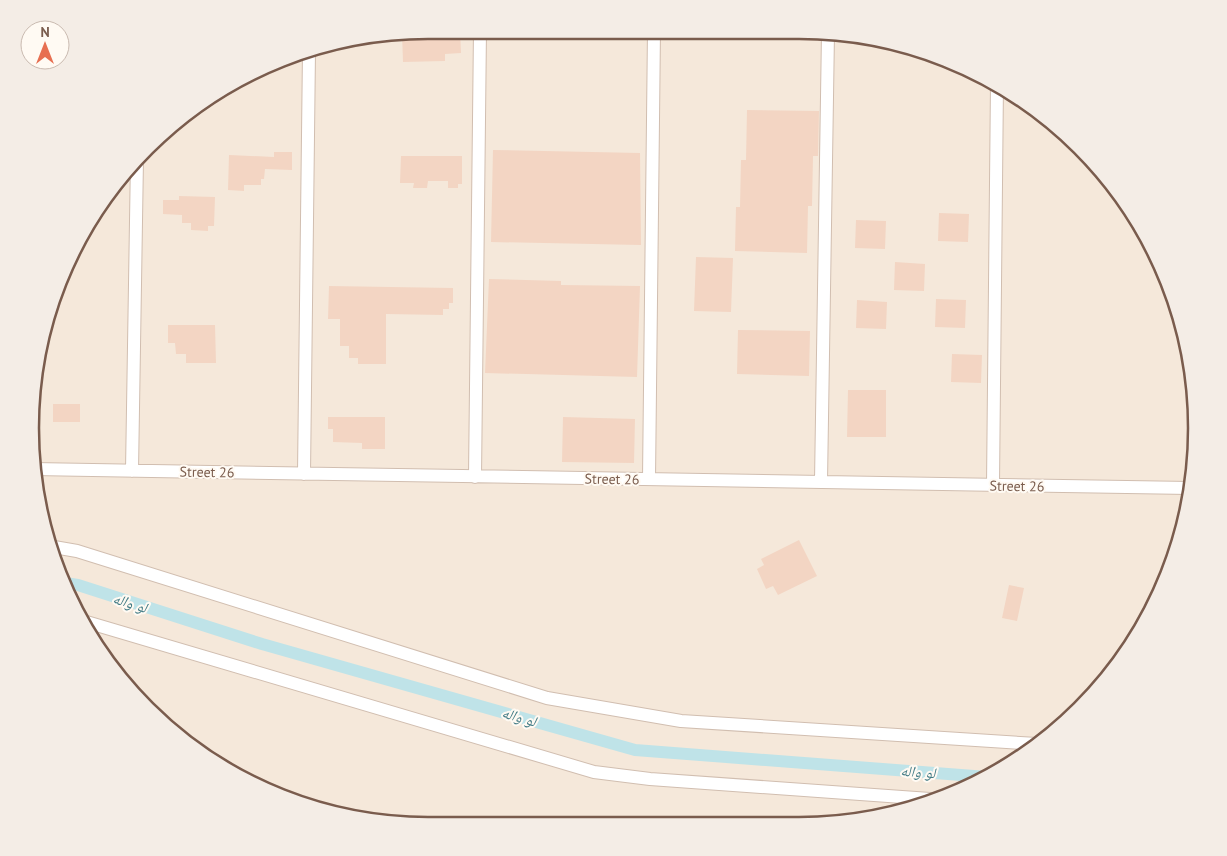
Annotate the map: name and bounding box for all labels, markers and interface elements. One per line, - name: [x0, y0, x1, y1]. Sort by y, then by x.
- north arrow: [20, 20, 70, 70]
- text: N: [40, 23, 50, 41]
- street label: Street 26: [179, 463, 235, 481]
- street label: Street 26: [584, 470, 640, 488]
- street label: Street 26: [989, 477, 1045, 495]
- water label: لو واله: [111, 588, 151, 617]
- water label: لو واله: [500, 703, 540, 731]
- water label: لو واله: [900, 761, 938, 782]

